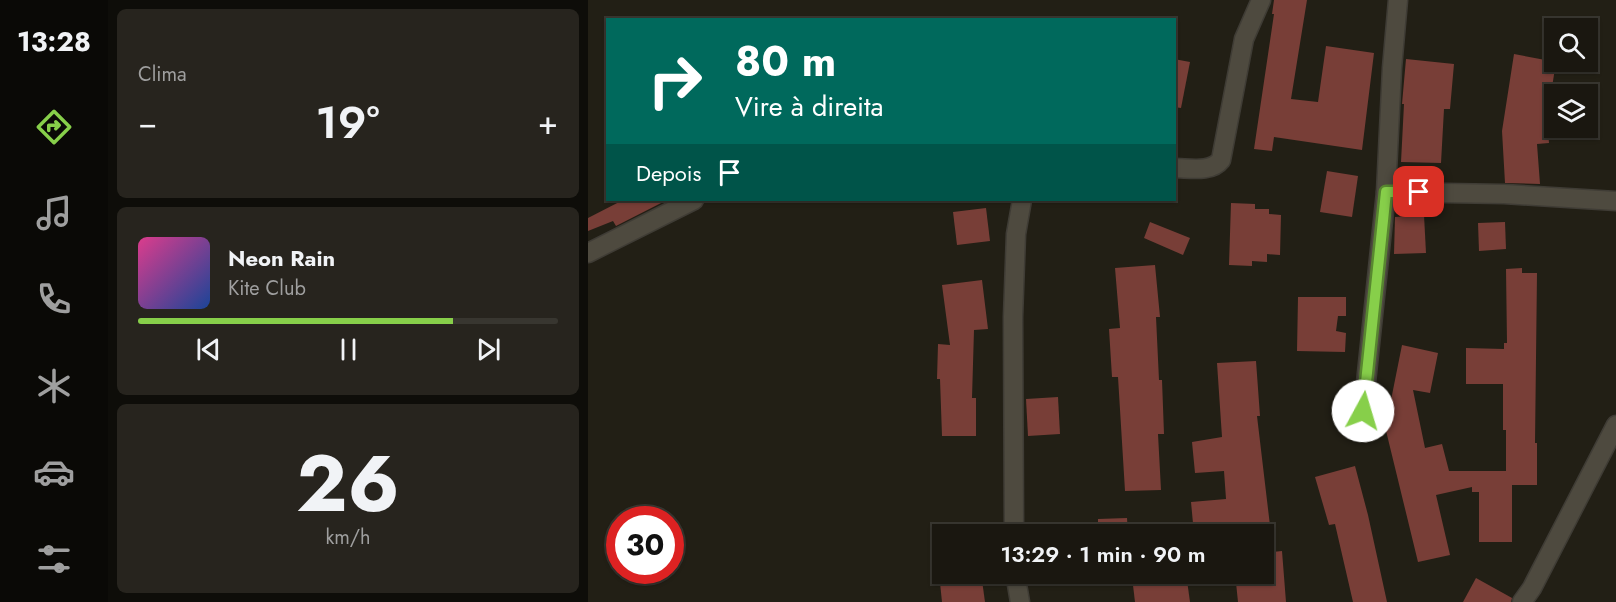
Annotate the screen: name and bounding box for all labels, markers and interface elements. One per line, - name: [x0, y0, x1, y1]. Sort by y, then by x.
- map controls: [1544, 18, 1598, 138]
- button: search: [1544, 18, 1598, 72]
- text: 13:28: [17, 22, 91, 61]
- text: 80 m: [735, 31, 836, 92]
- icon: right: [636, 42, 714, 120]
- text: Clima: [138, 60, 187, 89]
- button: layers: [1544, 84, 1598, 138]
- text: Vire à direita: [735, 87, 884, 126]
- text: 19°: [316, 90, 380, 155]
- text: −: [138, 99, 157, 146]
- text: +: [538, 99, 558, 146]
- icon: directions: [33, 106, 75, 148]
- icon: arrive: [713, 156, 746, 189]
- text: Depois: [636, 157, 701, 189]
- pin: [1393, 166, 1444, 217]
- icon: arrive: [1402, 175, 1435, 208]
- icon: music: [33, 192, 75, 234]
- text: Neon Rain: [228, 242, 335, 274]
- text: Kite Club: [228, 274, 306, 303]
- icon: phone: [33, 278, 75, 320]
- icon: previous: [192, 333, 225, 366]
- icon: pause: [332, 333, 365, 366]
- icon: next: [472, 333, 505, 366]
- icon: climate: [33, 365, 75, 407]
- position arrow: [1331, 379, 1395, 443]
- text: 26: [296, 428, 400, 540]
- icon: car: [33, 451, 75, 493]
- speed limit sign: 30: [606, 506, 684, 584]
- text: km/h: [325, 523, 371, 552]
- icon: filters: [33, 538, 75, 580]
- text: 13:29 · 1 min · 90 m: [1000, 538, 1206, 570]

